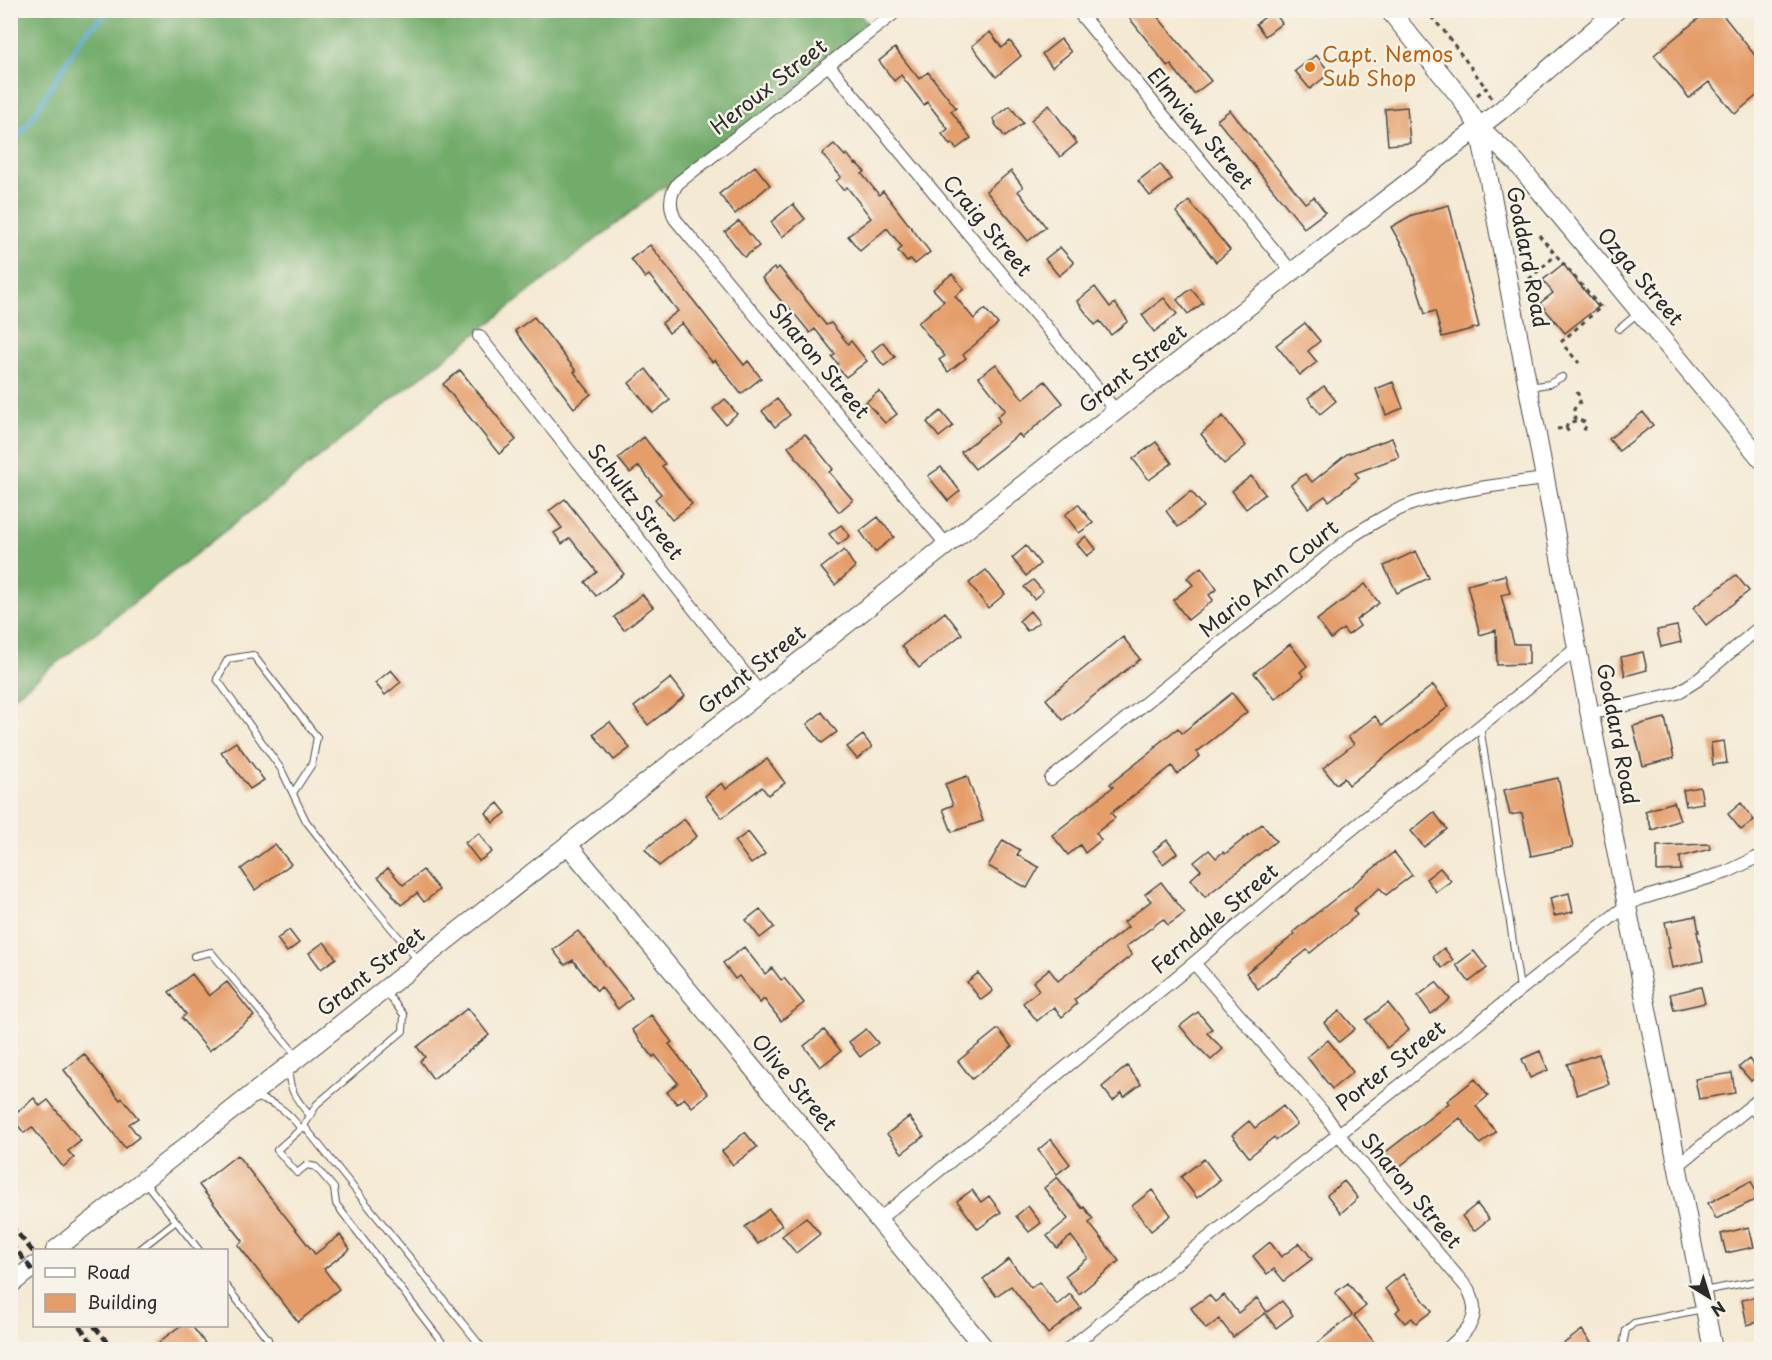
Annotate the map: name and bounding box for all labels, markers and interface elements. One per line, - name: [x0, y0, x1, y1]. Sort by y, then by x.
- street label: Heroux Street: [703, 30, 833, 141]
- place label: Capt. Nemos Sub Shop: [1322, 37, 1453, 93]
- street label: Elmview Street: [1141, 60, 1262, 196]
- marker: Capt. Nemos Sub Shop: [1303, 60, 1317, 74]
- street label: Craig Street: [936, 167, 1041, 283]
- street label: Goddard Road: [1500, 183, 1558, 330]
- street label: Ozga Street: [1591, 219, 1692, 332]
- street label: Sharon Street: [762, 295, 879, 425]
- street label: Grant Street: [1071, 315, 1193, 420]
- street label: Schultz Street: [581, 436, 692, 566]
- street label: Mario Ann Court: [1191, 511, 1344, 644]
- street label: Grant Street: [690, 616, 812, 721]
- street label: Goddard Road: [1590, 660, 1648, 807]
- street label: Ferndale Street: [1143, 855, 1284, 980]
- street label: Grant Street: [309, 918, 431, 1023]
- street label: Porter Street: [1328, 1011, 1451, 1118]
- street label: Olive Street: [745, 1026, 846, 1138]
- street label: Sharon Street: [1354, 1125, 1471, 1255]
- legend: [33, 1249, 228, 1327]
- text: Road: [87, 1258, 131, 1285]
- north arrow: [1679, 1267, 1739, 1327]
- text: Building: [87, 1288, 157, 1315]
- text: N: [1706, 1296, 1731, 1323]

